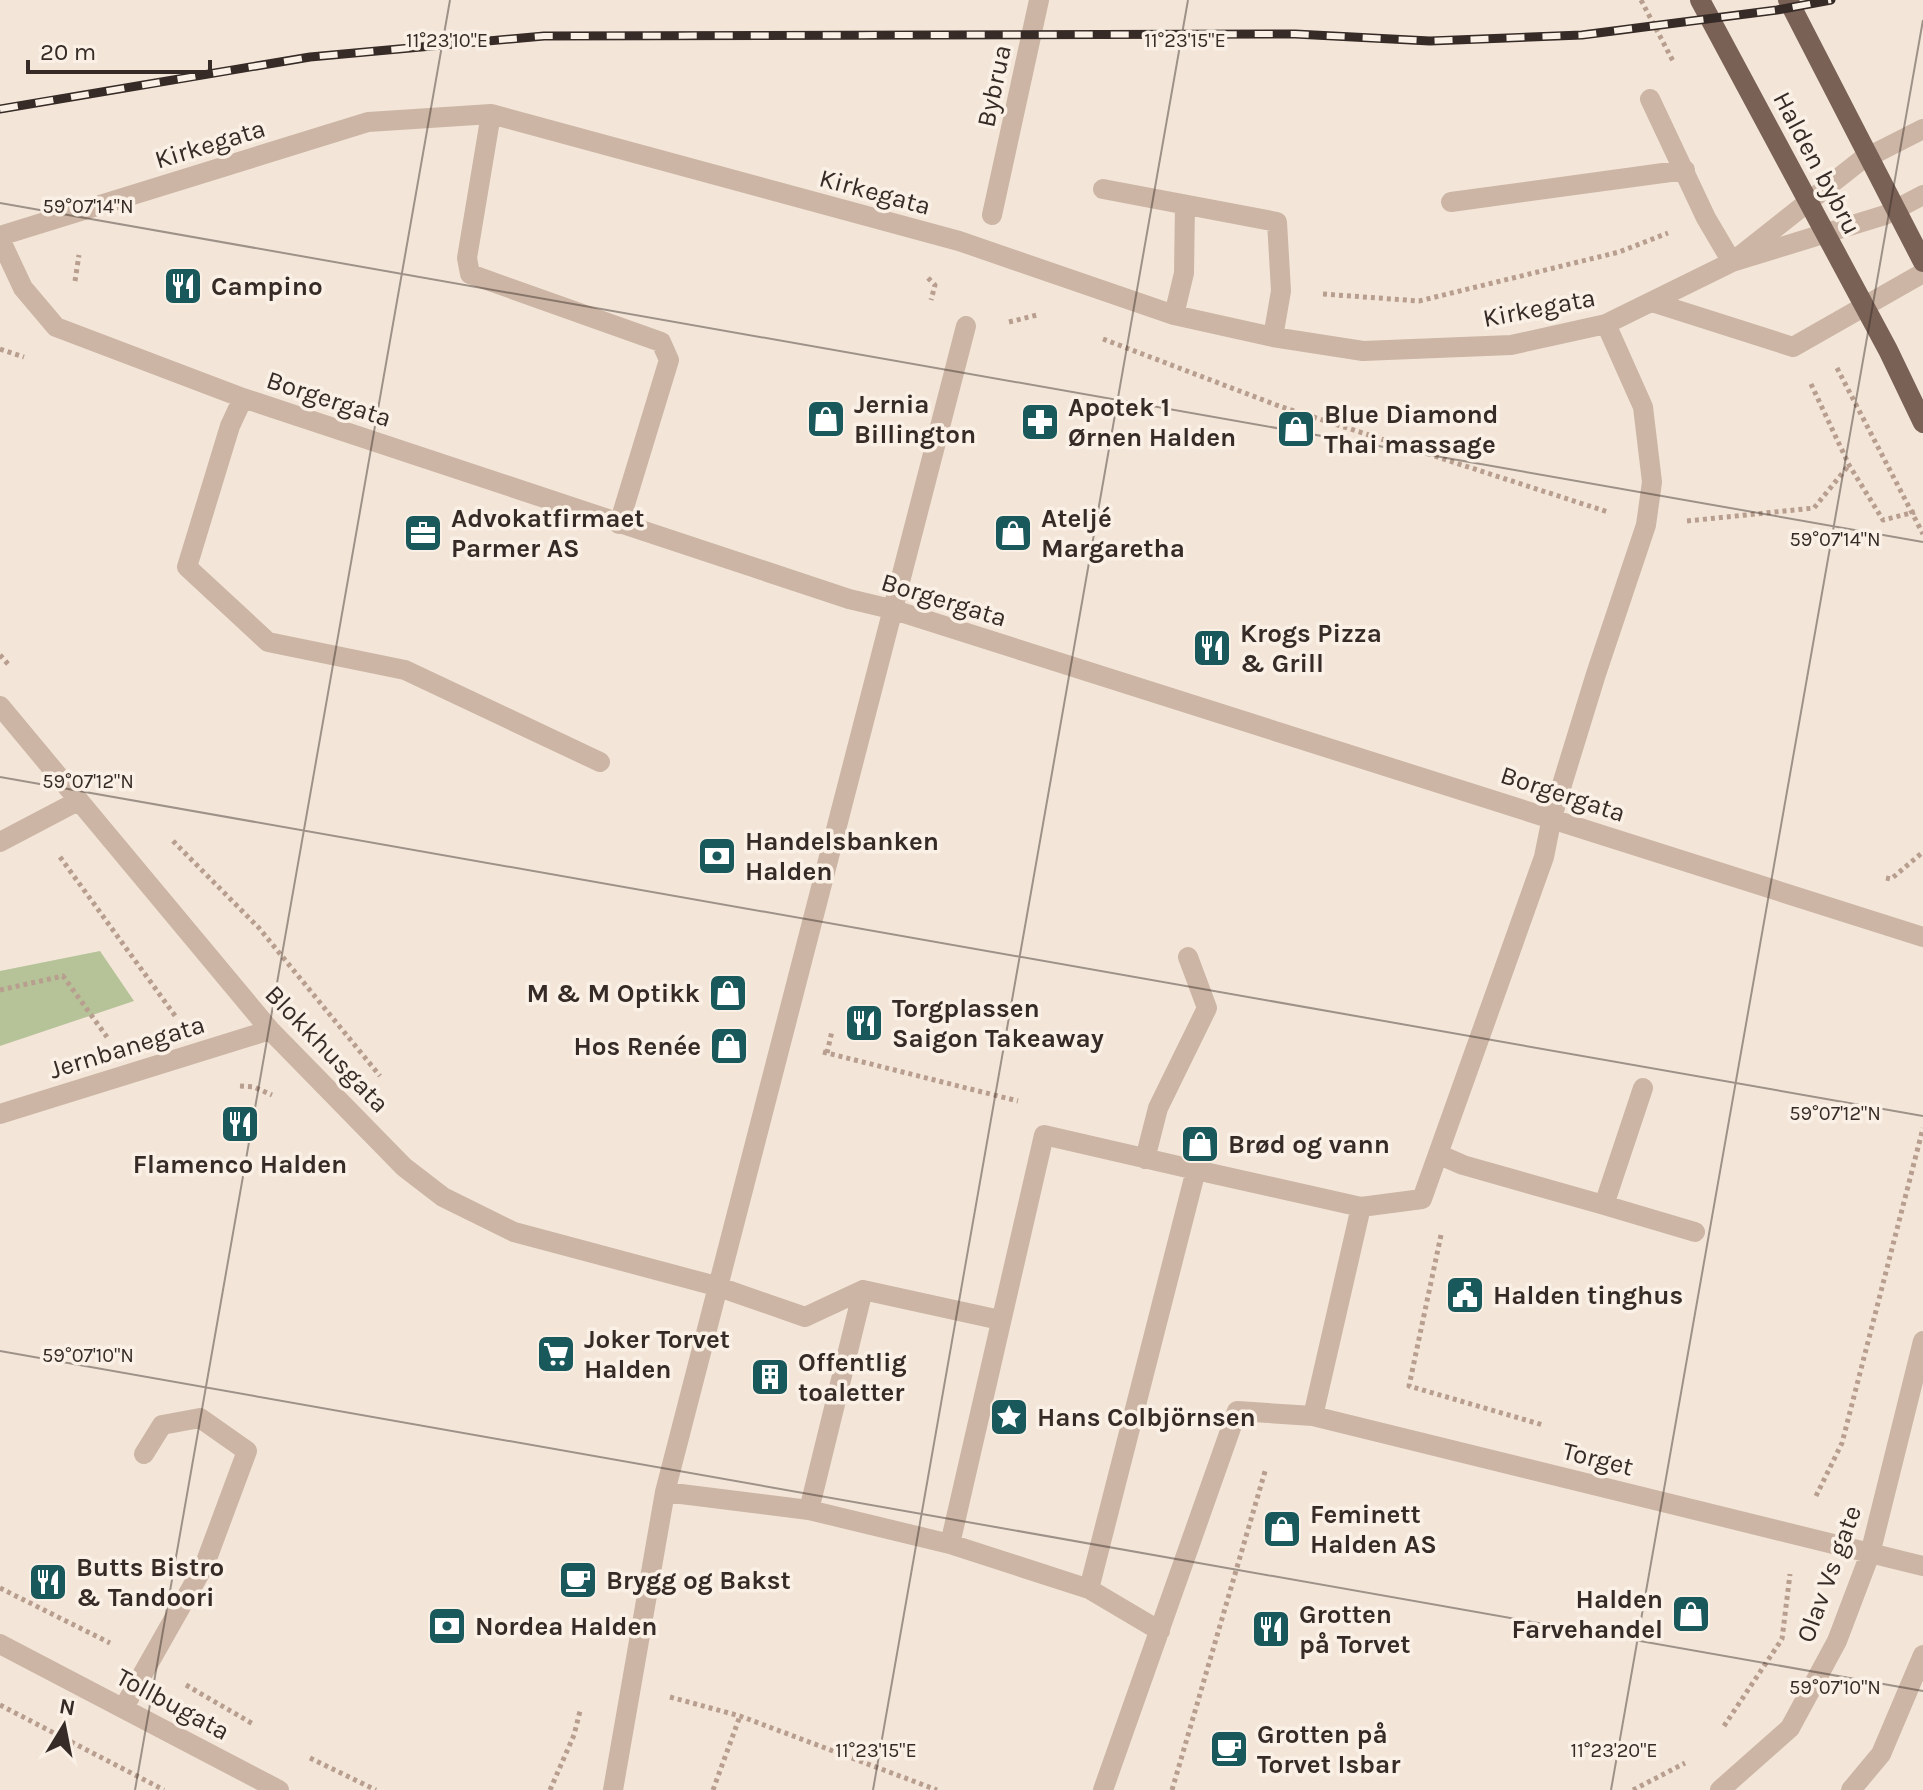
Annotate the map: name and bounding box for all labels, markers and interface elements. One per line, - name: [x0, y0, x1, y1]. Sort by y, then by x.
- scale bar: [28, 24, 210, 74]
- text: 11°23'10"E: [406, 29, 488, 52]
- text: 11°23'15"E: [1144, 29, 1226, 52]
- text: 20 m: [40, 38, 96, 66]
- street label: Bybrua: [970, 42, 1018, 130]
- street label: Halden bybru: [1766, 86, 1868, 240]
- street label: Kirkegata: [151, 113, 269, 175]
- street label: Kirkegata: [816, 162, 934, 222]
- text: 59°07'14"N: [42, 195, 134, 218]
- restaurant icon: Campino: [162, 265, 204, 307]
- place label: Campino: [211, 271, 323, 302]
- street label: Kirkegata: [1480, 282, 1598, 334]
- street label: Borgergata: [263, 364, 395, 434]
- place label: Jernia Billington: [854, 389, 976, 450]
- place label: Apotek 1 Ørnen Halden: [1068, 392, 1236, 453]
- shop icon: Jernia Billington: [805, 398, 847, 440]
- place label: Blue Diamond Thai massage: [1324, 399, 1499, 460]
- pharmacy icon: Apotek 1 Ørnen Halden: [1019, 401, 1061, 443]
- shop icon: Blue Diamond Thai massage: [1275, 408, 1317, 450]
- place label: Advokatfirmaet Parmer AS: [451, 503, 645, 564]
- place label: Ateljé Margaretha: [1041, 503, 1185, 564]
- office icon: Advokatfirmaet Parmer AS: [402, 512, 444, 554]
- shop icon: Ateljé Margaretha: [992, 512, 1034, 554]
- text: 59°07'14"N: [1789, 528, 1881, 551]
- street label: Borgergata: [878, 566, 1010, 634]
- place label: Krogs Pizza & Grill: [1240, 618, 1382, 679]
- restaurant icon: Krogs Pizza & Grill: [1191, 627, 1233, 669]
- street label: Borgergata: [1497, 759, 1629, 829]
- text: 59°07'12"N: [42, 770, 134, 793]
- place label: Handelsbanken Halden: [745, 826, 939, 887]
- bank icon: Handelsbanken Halden: [696, 835, 738, 877]
- shop icon: M & M Optikk: [707, 972, 749, 1014]
- place label: M & M Optikk: [527, 978, 700, 1009]
- street label: Blokkhusgata: [258, 979, 396, 1119]
- place label: Torgplassen Saigon Takeaway: [892, 993, 1104, 1054]
- restaurant icon: Torgplassen Saigon Takeaway: [843, 1002, 885, 1044]
- street label: Jernbanegata: [46, 1009, 208, 1085]
- shop icon: Hos Renée: [708, 1025, 750, 1067]
- place label: Hos Renée: [573, 1031, 701, 1062]
- text: 59°07'12"N: [1789, 1102, 1881, 1125]
- restaurant icon: Flamenco Halden: [219, 1103, 261, 1145]
- shop icon: Brød og vann: [1179, 1123, 1221, 1165]
- place label: Brød og vann: [1228, 1129, 1390, 1160]
- place label: Flamenco Halden: [133, 1149, 347, 1180]
- public building icon: Halden tinghus: [1444, 1274, 1486, 1316]
- place label: Halden tinghus: [1493, 1280, 1683, 1311]
- place label: Joker Torvet Halden: [584, 1324, 730, 1385]
- supermarket icon: Joker Torvet Halden: [535, 1333, 577, 1375]
- text: 59°07'10"N: [42, 1344, 134, 1367]
- place label: Offentlig toaletter: [798, 1347, 907, 1408]
- building icon: Offentlig toaletter: [749, 1356, 791, 1398]
- place icon: Hans Colbjörnsen: [988, 1396, 1030, 1438]
- place label: Hans Colbjörnsen: [1037, 1402, 1256, 1433]
- street label: Torget: [1559, 1435, 1637, 1483]
- place label: Feminett Halden AS: [1310, 1499, 1437, 1560]
- street label: Olav Vs gate: [1790, 1501, 1868, 1647]
- shop icon: Feminett Halden AS: [1261, 1508, 1303, 1550]
- place label: Butts Bistro & Tandoori: [76, 1552, 224, 1613]
- cafe icon: Brygg og Bakst: [557, 1559, 599, 1601]
- restaurant icon: Butts Bistro & Tandoori: [27, 1561, 69, 1603]
- place label: Brygg og Bakst: [606, 1565, 791, 1596]
- place label: Halden Farvehandel: [1511, 1584, 1663, 1645]
- shop icon: Halden Farvehandel: [1670, 1593, 1712, 1635]
- place label: Grotten på Torvet: [1299, 1599, 1411, 1660]
- bank icon: Nordea Halden: [426, 1605, 468, 1647]
- restaurant icon: Grotten på Torvet: [1250, 1608, 1292, 1650]
- place label: Nordea Halden: [475, 1611, 658, 1642]
- street label: Tollbugata: [111, 1661, 235, 1747]
- text: 59°07'10"N: [1789, 1676, 1881, 1699]
- north arrow: [24, 1686, 104, 1766]
- text: N: [57, 1693, 77, 1721]
- place label: Grotten på Torvet Isbar: [1257, 1719, 1401, 1780]
- cafe icon: Grotten på Torvet Isbar: [1208, 1728, 1250, 1770]
- text: 11°23'15"E: [835, 1739, 917, 1762]
- text: 11°23'20"E: [1571, 1739, 1657, 1762]

